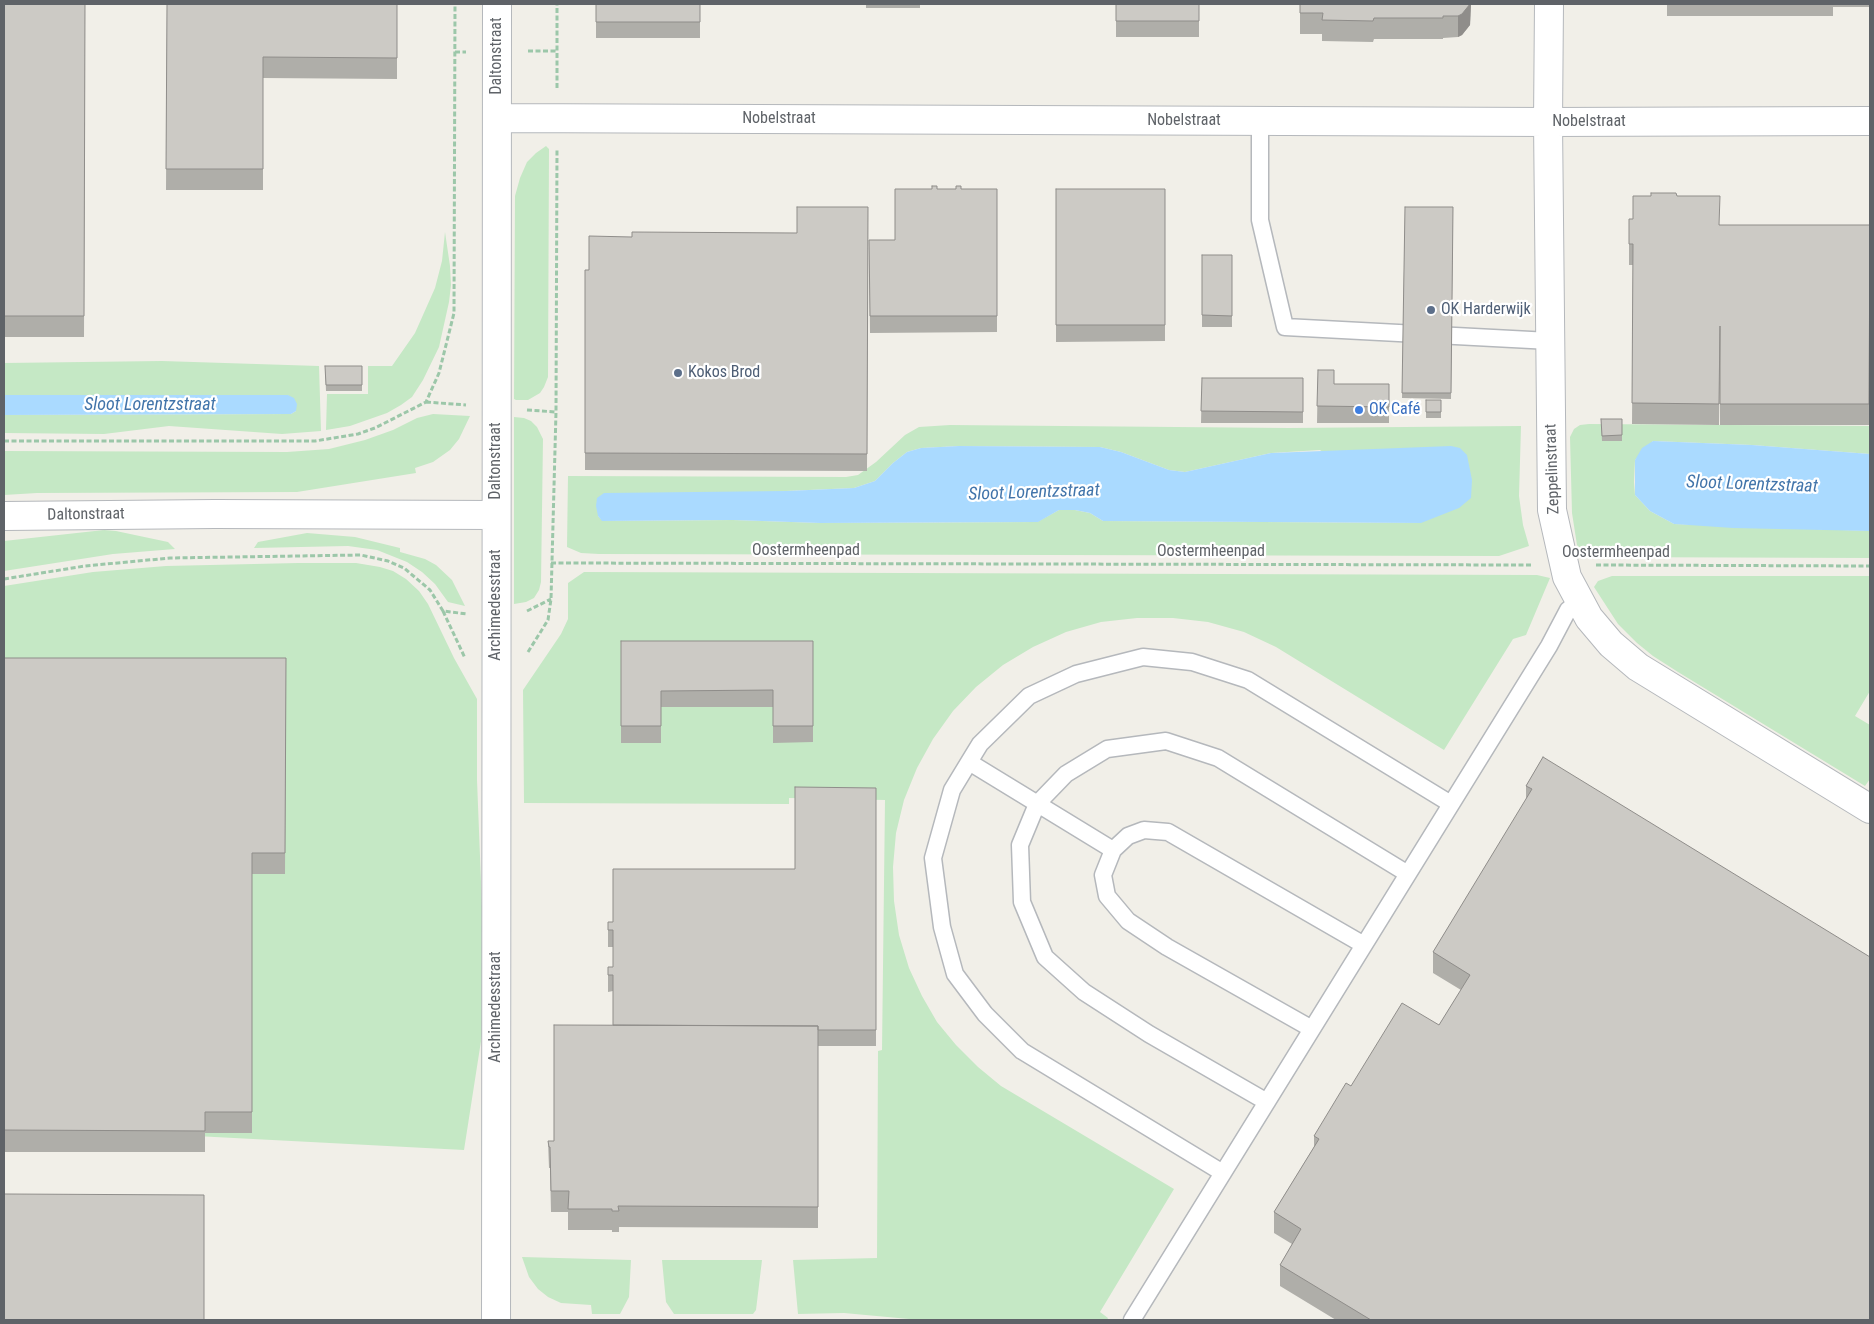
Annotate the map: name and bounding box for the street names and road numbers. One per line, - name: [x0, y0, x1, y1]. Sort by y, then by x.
- street label: Daltonstraat: [487, 17, 507, 95]
- street label: Nobelstraat: [742, 109, 816, 129]
- street label: Nobelstraat: [1147, 111, 1221, 131]
- street label: Nobelstraat: [1552, 112, 1626, 132]
- street label: Daltonstraat: [486, 422, 506, 500]
- street label: Zeppelinstraat: [1542, 423, 1564, 515]
- street label: Daltonstraat: [47, 505, 125, 525]
- street label: Oostermheenpad: [752, 541, 860, 561]
- street label: Oostermheenpad: [1157, 542, 1265, 562]
- street label: Oostermheenpad: [1562, 543, 1670, 563]
- street label: Archimedesstraat: [486, 549, 506, 661]
- street label: Archimedesstraat: [486, 951, 506, 1063]

